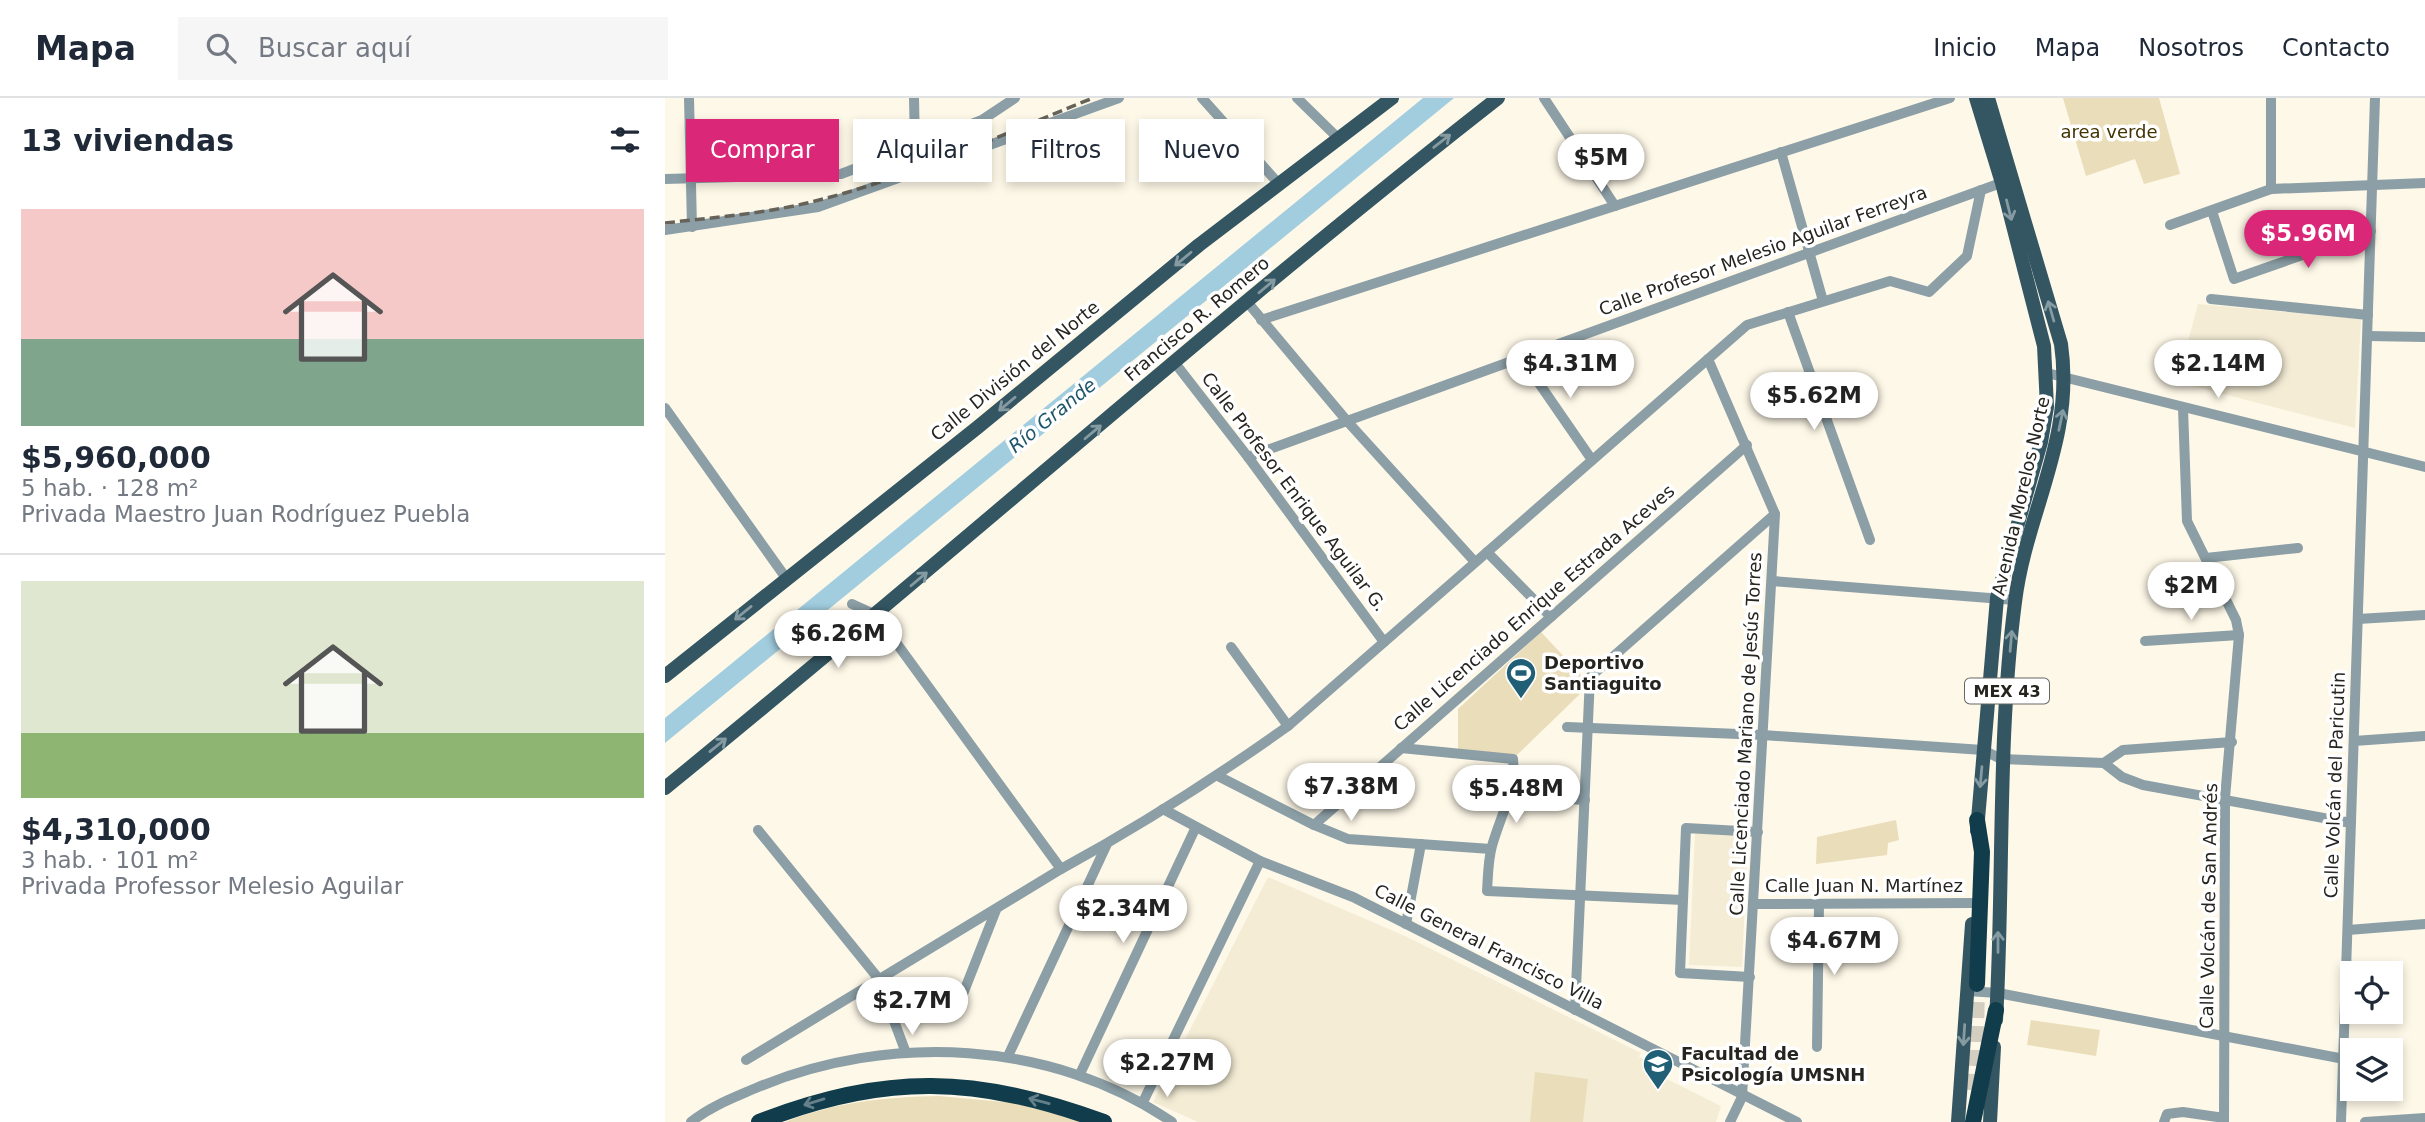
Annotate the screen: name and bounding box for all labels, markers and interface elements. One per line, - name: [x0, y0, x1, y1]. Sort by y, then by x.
- search box: [178, 17, 668, 80]
- text: Mapa: [35, 29, 136, 68]
- icon: search: [202, 29, 240, 67]
- text: Buscar aquí: [258, 33, 411, 63]
- text: Inicio: [1933, 34, 1997, 62]
- text: Mapa: [2035, 34, 2100, 62]
- text: Nosotros: [2138, 34, 2244, 62]
- text: Contacto: [2282, 34, 2390, 62]
- chip: Comprar: [686, 119, 839, 182]
- chip: Alquilar: [853, 119, 992, 182]
- chip: Filtros: [1006, 119, 1125, 182]
- chip: Nuevo: [1139, 119, 1264, 182]
- icon: filters: [606, 121, 644, 159]
- park label: area verde: [2060, 121, 2158, 142]
- text: 13 viviendas: [21, 123, 234, 158]
- one-way arrow: [1433, 134, 1451, 149]
- pin: $5M: [1567, 134, 1635, 194]
- text: $5M: [1574, 144, 1628, 170]
- street label: Calle Profesor Melesio Aguilar Ferreyra: [1596, 181, 1930, 320]
- one-way arrow: [2003, 199, 2016, 221]
- pin: $5.96M: [2251, 211, 2365, 270]
- text: $5.96M: [2260, 220, 2356, 246]
- one-way arrow: [1174, 251, 1192, 266]
- street label: Francisco R. Romero: [1120, 252, 1273, 385]
- icon: home: [270, 254, 396, 380]
- one-way arrow: [1258, 278, 1276, 294]
- street label: Calle División del Norte: [926, 296, 1103, 445]
- one-way arrow: [2044, 300, 2057, 322]
- pin: $4.31M: [1513, 341, 1627, 400]
- pin: $2.14M: [2161, 341, 2275, 400]
- text: $4.31M: [1522, 350, 1618, 376]
- text: $2.14M: [2170, 350, 2266, 376]
- street label: Calle Profesor Enrique Aguilar G.: [1198, 368, 1391, 615]
- pin: $5.62M: [1757, 372, 1871, 432]
- water label: Río Grande: [1004, 373, 1100, 457]
- text: $5.62M: [1766, 382, 1862, 408]
- street label: Avenida Morelos Norte: [1987, 394, 2054, 597]
- one-way arrow: [999, 396, 1017, 411]
- one-way arrow: [2055, 409, 2069, 432]
- one-way arrow: [1083, 424, 1101, 440]
- text: $5,960,000: [21, 440, 211, 475]
- text: 5 hab. · 128 m²: [21, 475, 198, 501]
- street label: Calle Licenciado Enrique Estrada Aceves: [1389, 480, 1678, 735]
- text: Privada Maestro Juan Rodríguez Puebla: [21, 501, 470, 527]
- street label: Calle Licenciado Mariano de Jesús Torres: [1725, 552, 1766, 916]
- pin: $2M: [2157, 562, 2225, 622]
- one-way arrow: [909, 571, 927, 587]
- text: $2M: [2164, 572, 2218, 598]
- one-way arrow: [734, 605, 752, 621]
- pin: $6.26M: [781, 610, 895, 670]
- text: $6.26M: [790, 620, 886, 646]
- icon: home: [270, 626, 396, 752]
- one-way arrow: [2005, 631, 2018, 653]
- place label: Deportivo Santiaguito: [1544, 652, 1662, 694]
- sports icon: Deportivo Santiaguito: [1504, 656, 1538, 700]
- street label: Calle Volcán del Paricutin: [2320, 671, 2349, 899]
- road number: MEX 43: [1965, 678, 2049, 704]
- one-way arrow: [708, 737, 726, 753]
- pin: $7.38M: [1294, 764, 1408, 823]
- one-way arrow: [1974, 765, 1987, 788]
- pin: $5.48M: [1459, 766, 1573, 825]
- text: $7.38M: [1303, 773, 1399, 799]
- text: $5.48M: [1468, 775, 1564, 801]
- street label: Calle Volcán de San Andrés: [2196, 783, 2221, 1029]
- text: $4,310,000: [21, 812, 211, 847]
- text: 3 hab. · 101 m²: [21, 847, 198, 873]
- text: Privada Professor Melesio Aguilar: [21, 873, 403, 899]
- street label: Calle Juan N. Martínez: [1765, 875, 1963, 896]
- street label: Calle General Francisco Villa: [1371, 879, 1608, 1014]
- pin: $2.34M: [1066, 886, 1180, 945]
- text: $2.34M: [1075, 895, 1171, 921]
- pin: $4.67M: [1777, 918, 1891, 977]
- text: $4.67M: [1786, 927, 1882, 953]
- one-way arrow: [1991, 931, 2005, 954]
- map controls: [2340, 961, 2403, 1101]
- button: locate: [2340, 961, 2403, 1024]
- pin: $2.7M: [863, 978, 961, 1037]
- text: $2.7M: [872, 987, 952, 1013]
- one-way arrow: [1958, 1023, 1971, 1046]
- button: layers: [2340, 1038, 2403, 1101]
- pin: $2.27M: [1110, 1040, 1224, 1099]
- place label: Facultad de Psicología UMSNH: [1681, 1043, 1865, 1085]
- school or university icon: Facultad de Psicología UMSNH: [1641, 1047, 1675, 1091]
- text: $2.27M: [1119, 1049, 1215, 1075]
- one-way arrow: [1028, 1094, 1051, 1107]
- one-way arrow: [803, 1096, 825, 1109]

